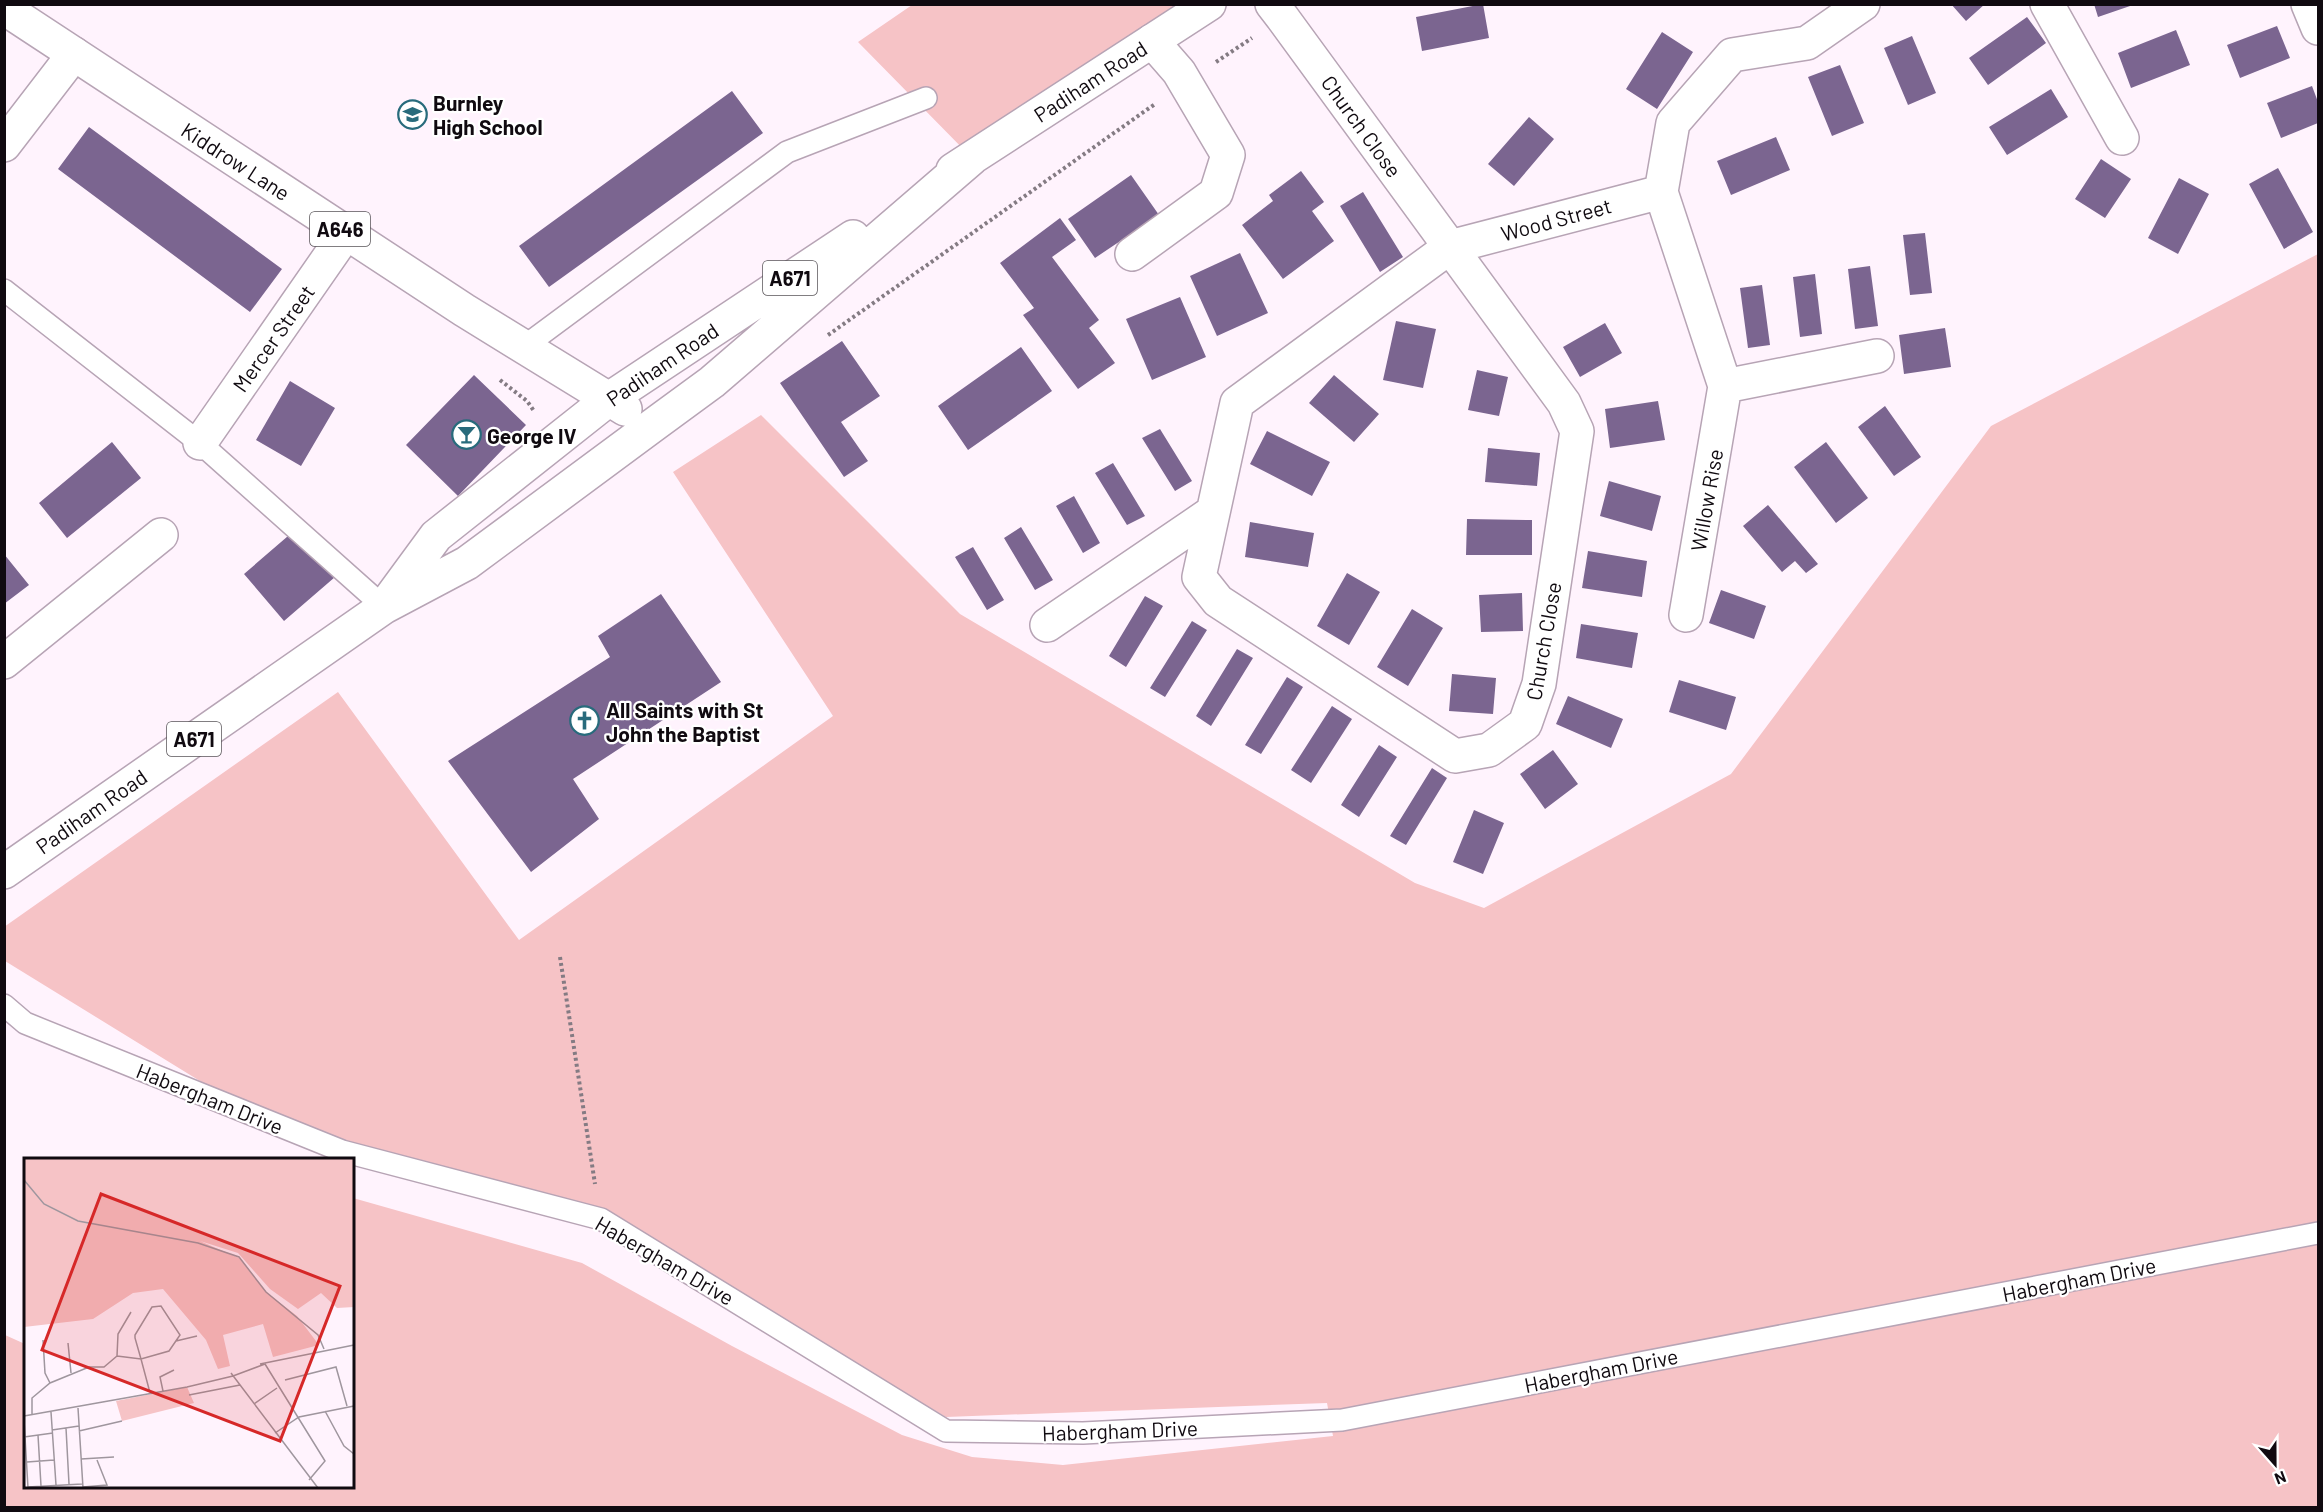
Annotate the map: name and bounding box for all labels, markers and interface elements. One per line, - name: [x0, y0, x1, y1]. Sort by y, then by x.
- street label: Padiham Road: [1029, 35, 1151, 127]
- street label: Church Close: [1317, 70, 1407, 182]
- place label: Burnley High School: [433, 90, 543, 139]
- school or university icon: Burnley High School: [396, 98, 428, 130]
- street label: Kiddrow Lane: [177, 117, 295, 205]
- street label: Wood Street: [1498, 192, 1614, 246]
- road number: A646: [310, 212, 370, 246]
- road number: A671: [763, 261, 817, 295]
- street label: Mercer Street: [227, 280, 319, 396]
- street label: Padiham Road: [601, 317, 723, 411]
- bar icon: George IV: [450, 419, 482, 451]
- place label: George IV: [487, 423, 576, 448]
- street label: Willow Rise: [1685, 447, 1727, 553]
- street label: Church Close: [1520, 580, 1566, 702]
- place label: All Saints with St John the Baptist: [606, 697, 764, 746]
- church icon: All Saints with St John the Baptist: [569, 705, 601, 737]
- road number: A671: [167, 722, 221, 756]
- street label: Padiham Road: [31, 763, 151, 859]
- street label: Habergham Drive: [133, 1057, 287, 1139]
- inset map: [24, 1158, 354, 1488]
- street label: Habergham Drive: [591, 1210, 739, 1310]
- street label: Habergham Drive: [2000, 1252, 2158, 1306]
- street label: Habergham Drive: [1522, 1343, 1680, 1397]
- street label: Habergham Drive: [1042, 1415, 1198, 1445]
- north arrow: [2245, 1434, 2305, 1494]
- text: N: [2272, 1468, 2289, 1489]

